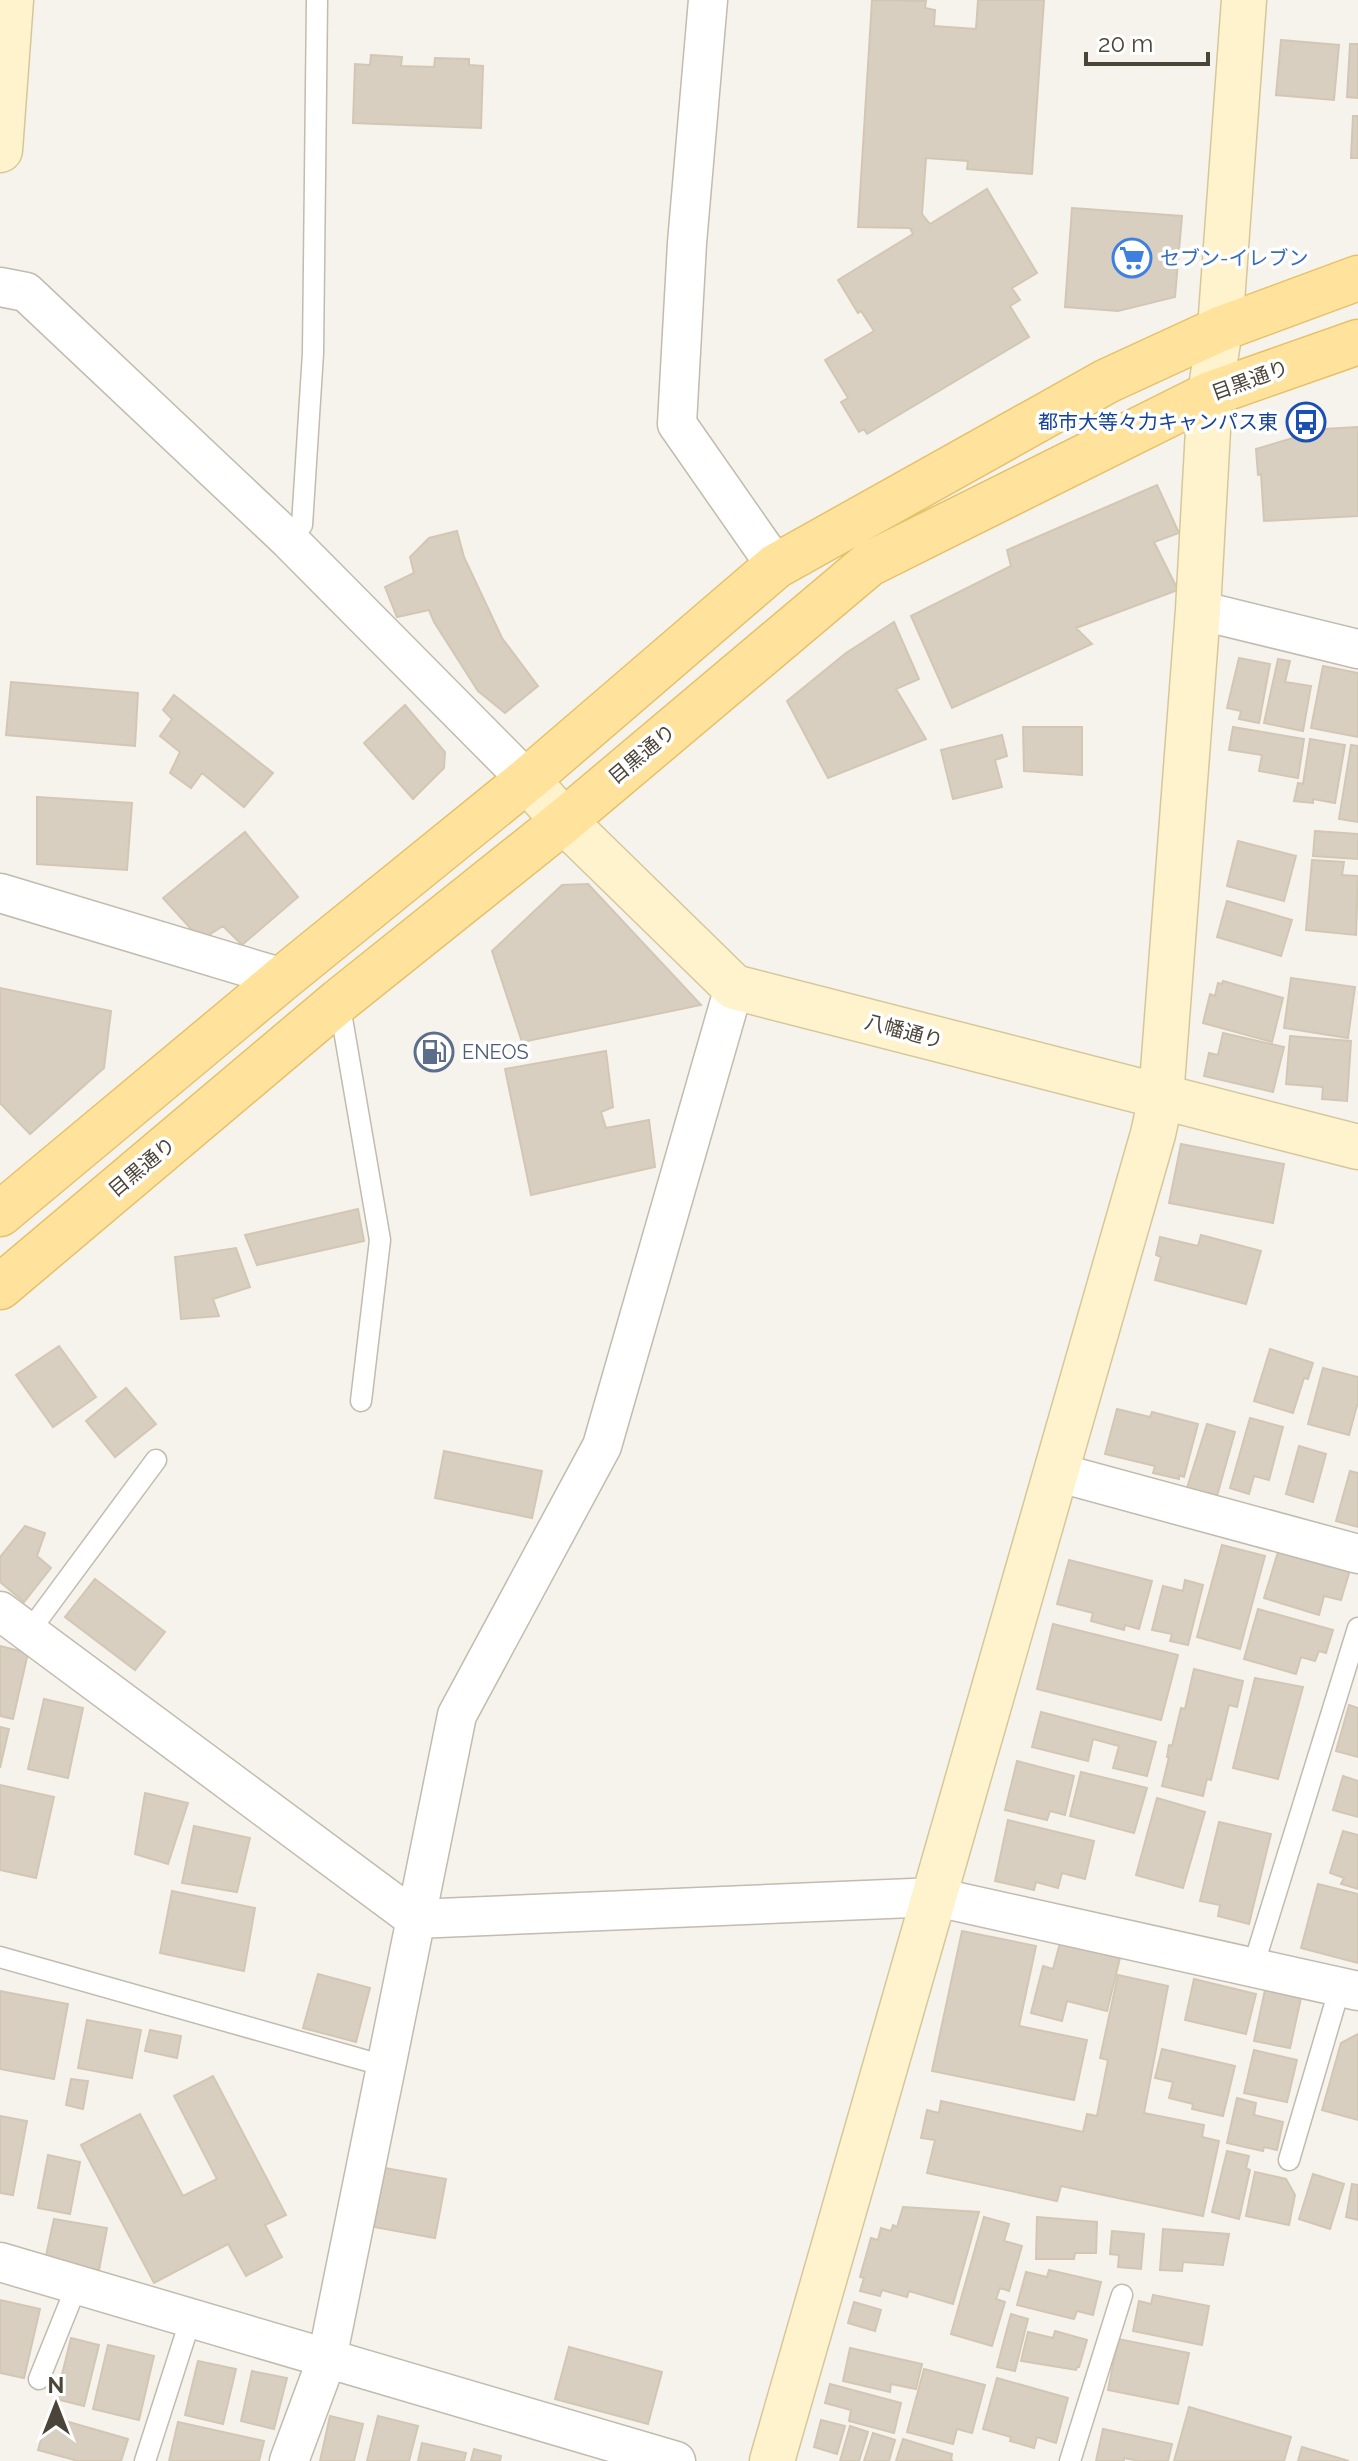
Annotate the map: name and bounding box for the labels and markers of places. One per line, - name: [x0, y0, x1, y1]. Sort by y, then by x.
- supermarket icon: セブン-イレブン: [1111, 237, 1153, 279]
- place label: セブン-イレブン: [1160, 246, 1308, 270]
- bus stop icon: 都市大等々力キャンパス東: [1285, 401, 1327, 443]
- place label: 都市大等々力キャンパス東: [1038, 410, 1278, 434]
- fuel station icon: ENEOS: [413, 1031, 455, 1073]
- place label: ENEOS: [462, 1040, 529, 1064]

